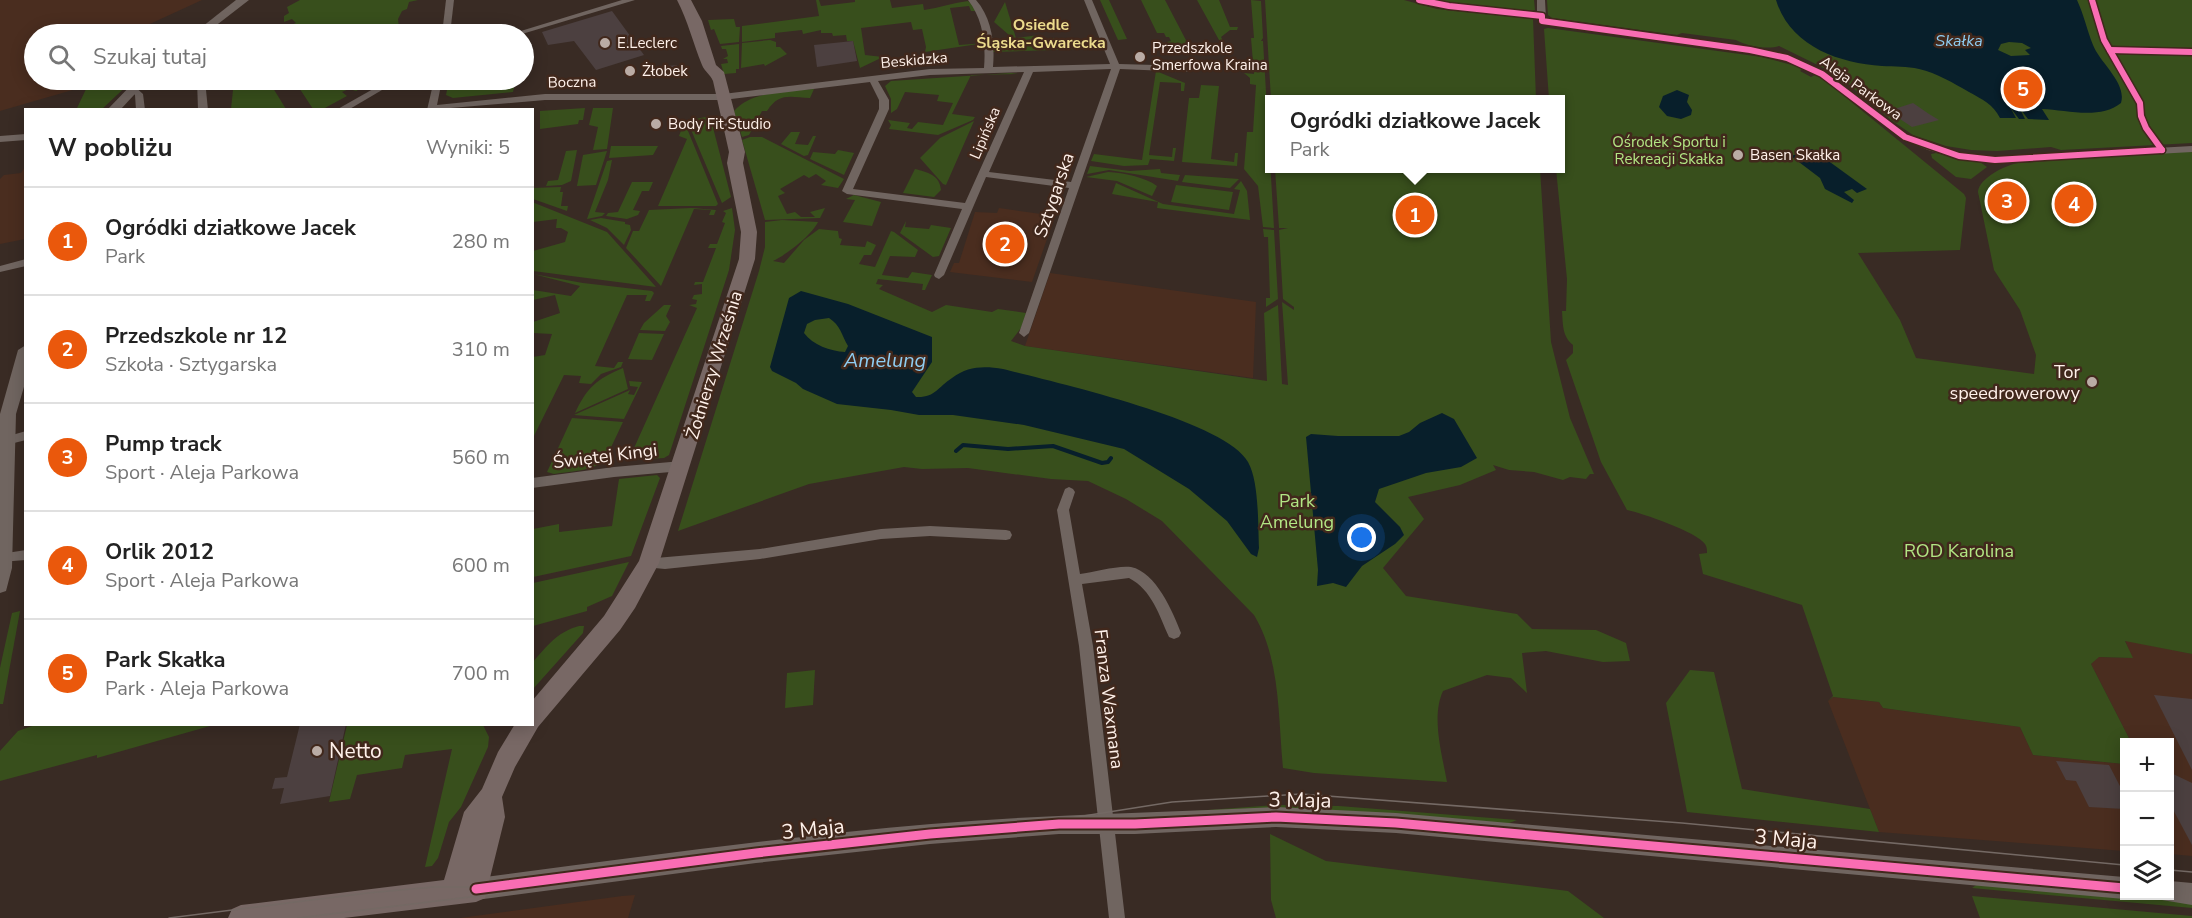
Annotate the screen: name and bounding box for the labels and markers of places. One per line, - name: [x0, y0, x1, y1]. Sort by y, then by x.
- place label: E.Leclerc: [617, 33, 677, 53]
- marker: E.Leclerc: [598, 36, 612, 50]
- place label: Przedszkole Smerfowa Kraina: [1152, 38, 1268, 75]
- marker: Przedszkole Smerfowa Kraina: [1133, 50, 1147, 64]
- place label: Żłobek: [642, 61, 688, 81]
- marker: Żłobek: [623, 64, 637, 78]
- pin: 5: [2004, 66, 2042, 112]
- place label: Body Fit Studio: [668, 114, 771, 134]
- marker: Body Fit Studio: [649, 117, 663, 131]
- place label: Basen Skałka: [1750, 145, 1840, 165]
- marker: Basen Skałka: [1731, 148, 1745, 162]
- pin: 3: [1988, 178, 2026, 224]
- pin: 4: [2054, 182, 2094, 226]
- pin: 1: [1396, 192, 1434, 238]
- pin: 2: [986, 222, 1024, 266]
- place label: Tor speedrowerowy: [1949, 360, 2081, 405]
- marker: Tor speedrowerowy: [2085, 375, 2099, 389]
- place label: Netto: [329, 737, 382, 765]
- marker: Netto: [310, 744, 324, 758]

